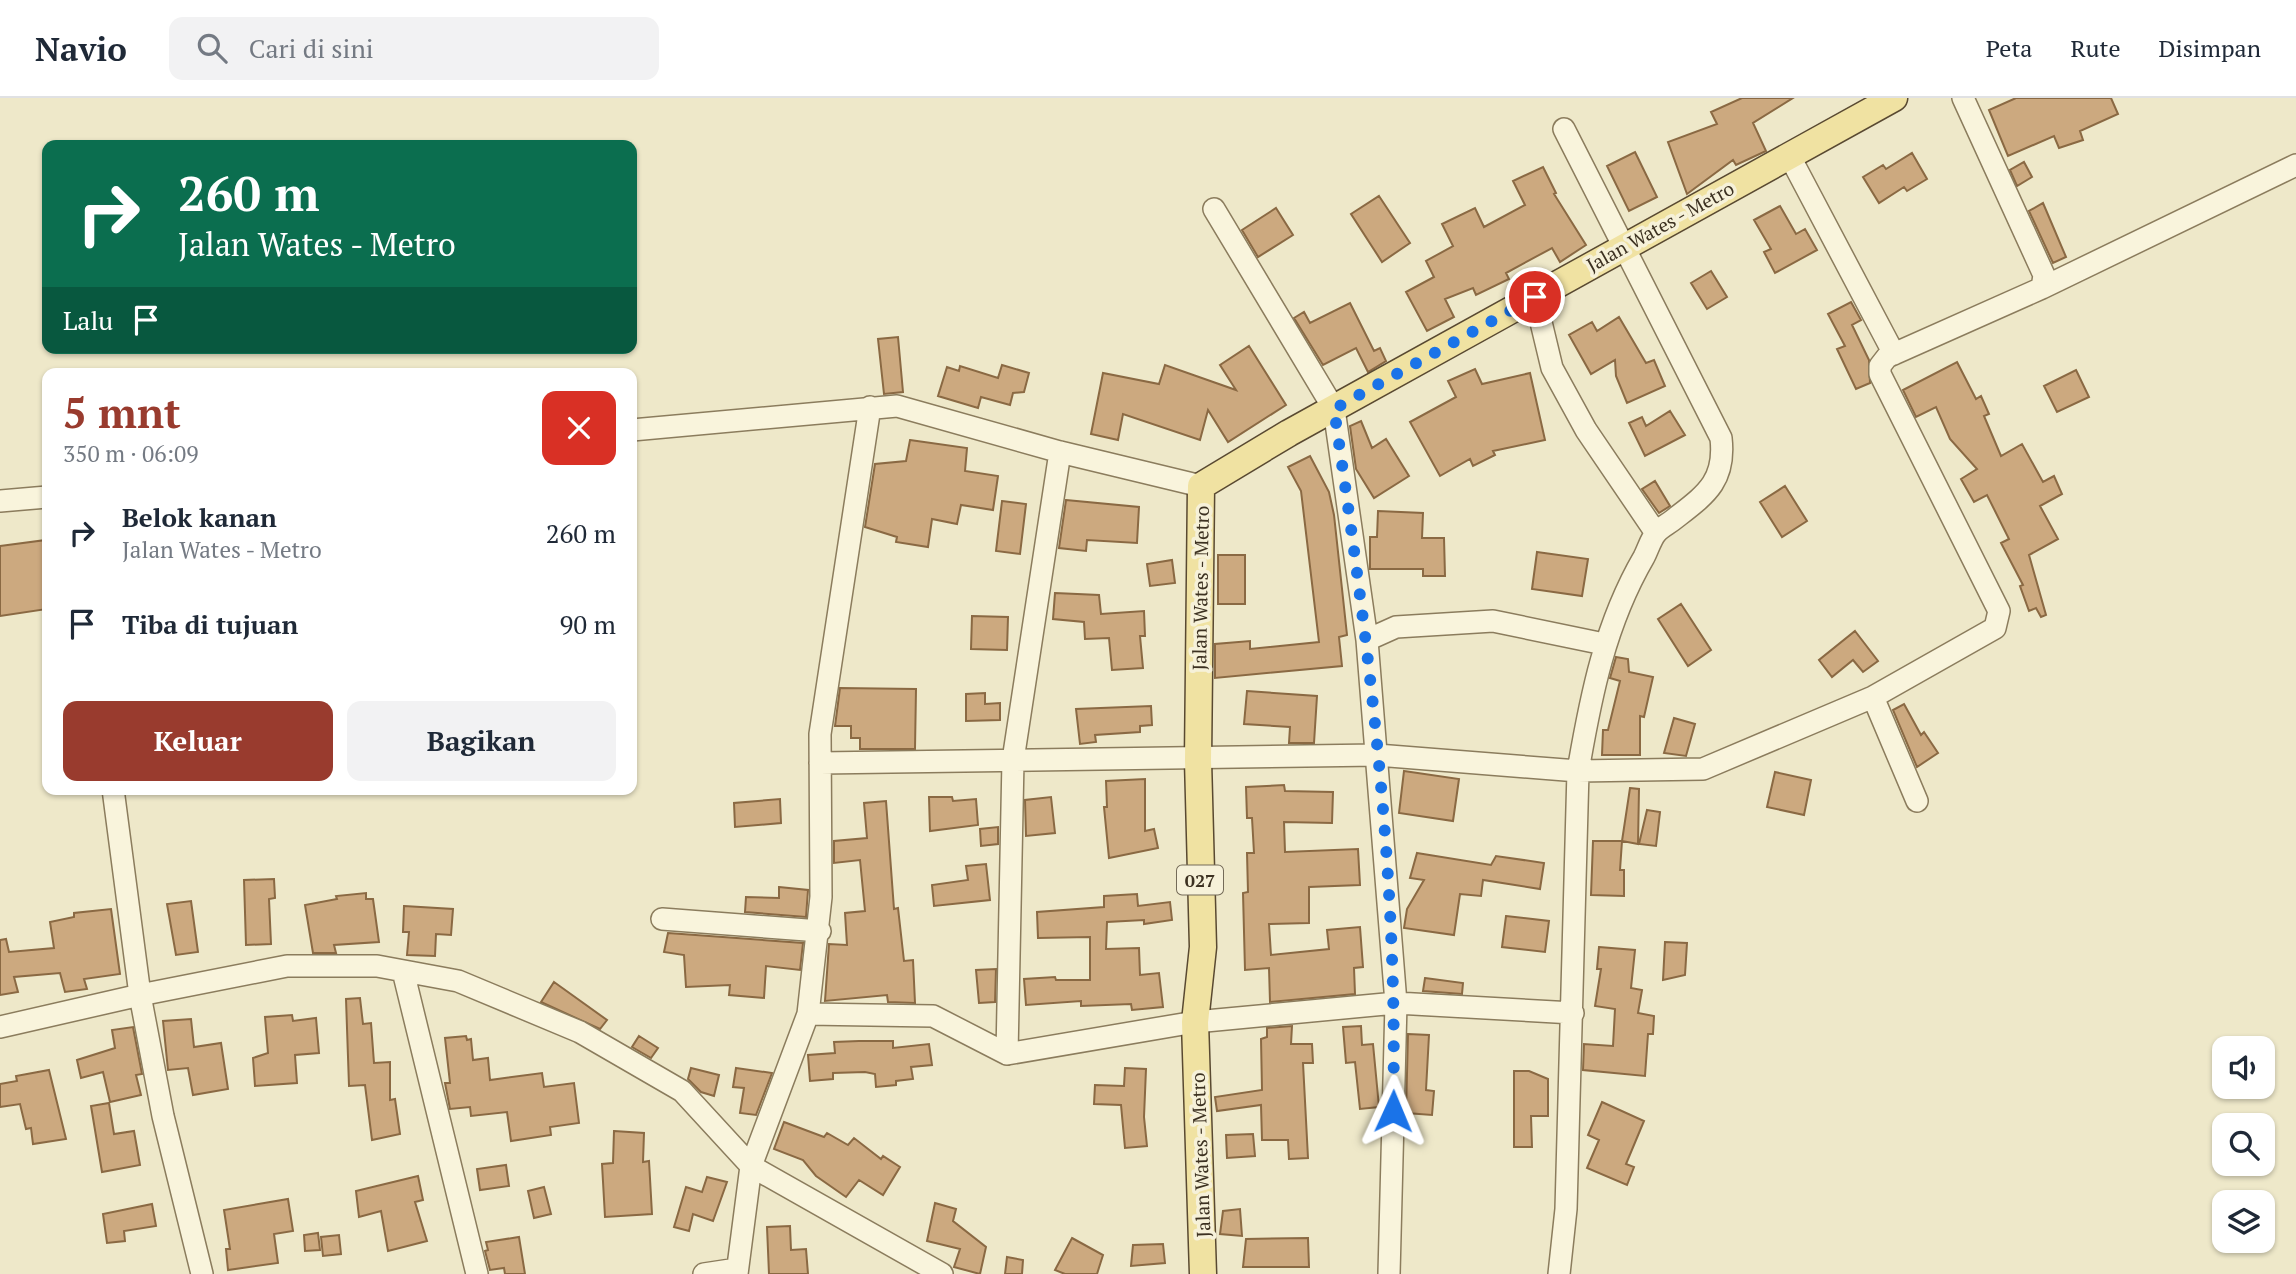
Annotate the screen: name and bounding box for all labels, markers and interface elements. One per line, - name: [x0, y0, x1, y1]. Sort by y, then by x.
- search box: [169, 17, 659, 80]
- text: Navio: [35, 27, 127, 70]
- icon: search: [193, 29, 231, 67]
- text: Cari di sini: [249, 31, 374, 65]
- text: Peta: [1986, 32, 2032, 64]
- text: Rute: [2070, 32, 2120, 64]
- text: Disimpan: [2158, 32, 2261, 64]
- text: 260 m: [178, 160, 320, 225]
- icon: right: [63, 168, 154, 259]
- street label: Jalan Wates - Metro: [1582, 175, 1738, 277]
- text: Jalan Wates - Metro: [178, 223, 456, 265]
- pin: [1505, 267, 1565, 327]
- icon: arrive: [1516, 278, 1554, 316]
- icon: arrive: [127, 301, 165, 339]
- text: Lalu: [63, 303, 113, 337]
- text: 5 mnt: [63, 384, 181, 440]
- button: close: [542, 391, 616, 465]
- text: 350 m · 06:09: [63, 438, 198, 469]
- text: Belok kanan: [122, 500, 277, 534]
- street label: Jalan Wates - Metro: [1186, 505, 1214, 671]
- icon: right: [63, 514, 101, 552]
- text: 260 m: [546, 516, 616, 550]
- text: Jalan Wates - Metro: [122, 534, 322, 565]
- icon: arrive: [63, 605, 101, 643]
- text: Tiba di tujuan: [122, 607, 298, 641]
- text: 90 m: [560, 607, 616, 641]
- button: Keluar: [63, 701, 333, 781]
- button: Bagikan: [347, 701, 616, 781]
- road number: 027: [1177, 866, 1223, 894]
- map controls: [2212, 1036, 2275, 1253]
- button: sound: [2212, 1036, 2275, 1099]
- street label: Jalan Wates - Metro: [1185, 1072, 1215, 1238]
- position arrow: [1356, 1074, 1430, 1148]
- button: search: [2212, 1113, 2275, 1176]
- button: layers: [2212, 1190, 2275, 1253]

